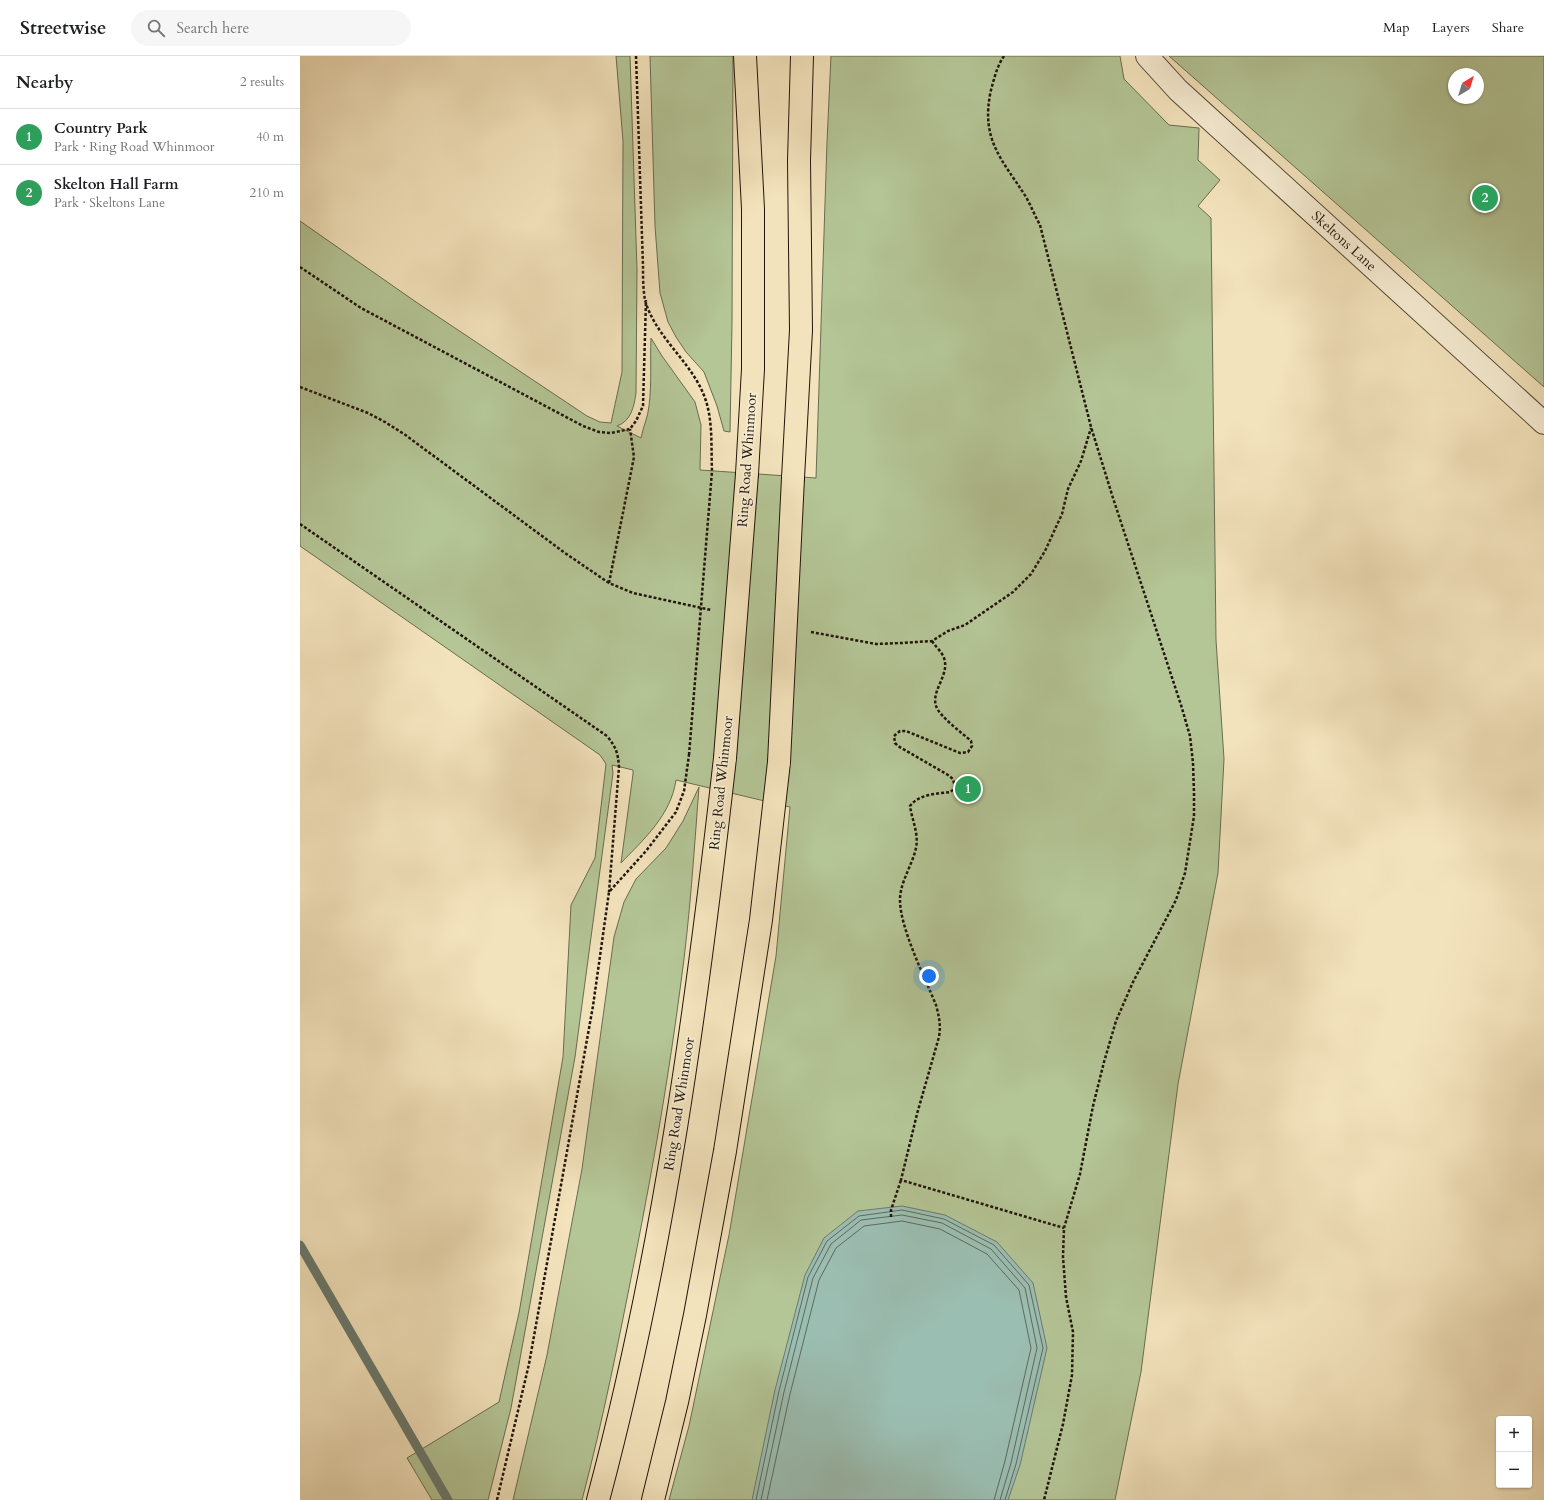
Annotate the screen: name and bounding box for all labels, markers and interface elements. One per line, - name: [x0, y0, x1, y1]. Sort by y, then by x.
- search box: [131, 10, 411, 46]
- text: Streetwise: [20, 15, 107, 41]
- icon: search: [145, 17, 167, 39]
- text: Search here: [177, 18, 249, 38]
- text: Map: [1383, 18, 1410, 37]
- text: Layers: [1432, 18, 1470, 37]
- text: Share: [1492, 18, 1524, 37]
- north arrow: [1448, 68, 1484, 104]
- text: Nearby: [16, 71, 73, 94]
- text: 2 results: [240, 73, 284, 91]
- text: Country Park: [54, 118, 148, 138]
- text: 1: [26, 128, 32, 146]
- text: 40 m: [256, 128, 284, 146]
- text: Park · Ring Road Whinmoor: [54, 138, 215, 156]
- text: Skelton Hall Farm: [54, 174, 179, 194]
- pin: 2: [1472, 183, 1498, 213]
- text: 2: [26, 184, 32, 202]
- text: 210 m: [250, 184, 284, 202]
- text: Park · Skeltons Lane: [54, 194, 165, 212]
- street label: Skeltons Lane: [1307, 207, 1381, 275]
- street label: Ring Road Whinmoor: [733, 391, 761, 528]
- street label: Ring Road Whinmoor: [705, 714, 738, 851]
- pin: 1: [955, 774, 981, 804]
- your location: [919, 966, 939, 986]
- street label: Ring Road Whinmoor: [659, 1035, 699, 1172]
- map controls: [1496, 1416, 1532, 1488]
- button: +: [1496, 1416, 1532, 1452]
- button: −: [1496, 1452, 1532, 1488]

